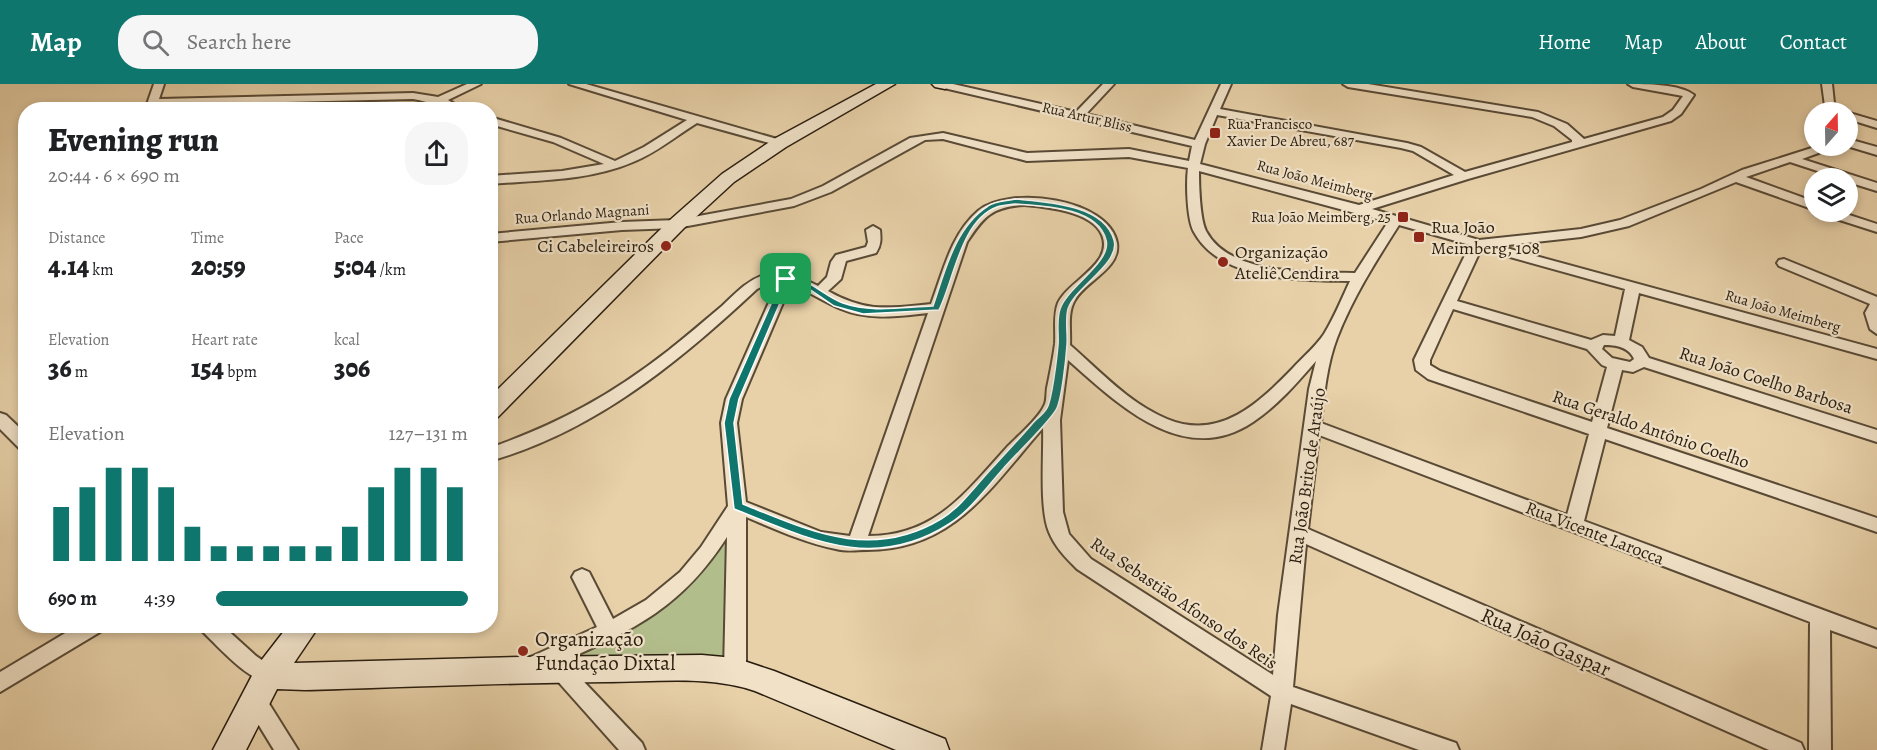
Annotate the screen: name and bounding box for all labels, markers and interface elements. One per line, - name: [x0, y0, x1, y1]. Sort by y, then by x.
- search box: [118, 15, 538, 69]
- text: Map: [30, 23, 82, 61]
- icon: search: [139, 26, 172, 59]
- text: Search here: [187, 27, 291, 57]
- text: Home: [1538, 28, 1591, 56]
- text: Map: [1624, 28, 1662, 56]
- text: About: [1695, 28, 1747, 56]
- text: Contact: [1780, 28, 1847, 56]
- street label: Rua Artur Bliss: [1040, 97, 1134, 137]
- north arrow: [1804, 102, 1858, 156]
- map controls: [1804, 102, 1858, 222]
- place label: Rua Francisco Xavier De Abreu, 687: [1227, 114, 1355, 151]
- text: Evening run: [48, 117, 219, 162]
- button: share: [405, 122, 468, 185]
- marker: Rua Francisco Xavier De Abreu, 687: [1208, 126, 1222, 140]
- street label: Rua João Meimberg: [1255, 155, 1376, 205]
- text: 20:44 · 6 × 690 m: [48, 162, 180, 189]
- button: layers: [1804, 168, 1858, 222]
- street label: Rua Orlando Magnani: [514, 199, 650, 229]
- place label: Rua João Meimberg, 25: [1251, 207, 1391, 227]
- marker: Rua João Meimberg, 25: [1396, 210, 1410, 224]
- place label: Rua João Meimberg, 108: [1431, 215, 1540, 260]
- text: Distance: [48, 227, 105, 249]
- text: Time: [191, 227, 224, 249]
- text: Pace: [334, 227, 364, 249]
- marker: Rua João Meimberg, 108: [1412, 230, 1426, 244]
- place label: Ci Cabeleireiros: [537, 234, 654, 258]
- marker: Ci Cabeleireiros: [659, 239, 673, 253]
- place label: Organização Ateliê Cendira: [1234, 240, 1340, 285]
- text: 4.14: [48, 249, 89, 284]
- text: 20:59: [191, 249, 246, 284]
- text: 5:04: [334, 249, 376, 284]
- pin: [760, 253, 811, 304]
- marker: Organização Ateliê Cendira: [1216, 255, 1230, 269]
- text: km: [89, 259, 114, 281]
- text: /km: [376, 259, 406, 281]
- icon: arrive: [769, 262, 802, 295]
- street label: Rua João Meimberg: [1723, 285, 1844, 337]
- text: Elevation: [48, 329, 109, 351]
- text: Heart rate: [191, 329, 258, 351]
- text: kcal: [334, 329, 360, 351]
- street label: Rua João Coelho Barbosa: [1676, 341, 1857, 420]
- text: 36: [48, 351, 72, 386]
- text: 154: [191, 351, 224, 386]
- text: 306: [334, 351, 370, 386]
- text: m: [72, 361, 88, 383]
- text: bpm: [224, 361, 257, 383]
- street label: Rua Geraldo Antônio Coelho: [1549, 384, 1753, 474]
- street label: Rua João Brito de Araújo: [1283, 386, 1331, 566]
- text: Elevation: [48, 420, 125, 447]
- text: 127–131 m: [389, 420, 468, 447]
- street label: Rua Vicente Larocca: [1522, 496, 1668, 571]
- street label: Rua Sebastião Afonso dos Reis: [1086, 531, 1282, 675]
- text: 690 m: [48, 585, 97, 612]
- text: 4:39: [144, 585, 175, 612]
- street label: Rua João Gaspar: [1477, 601, 1615, 683]
- place label: Organização Fundação Dixtal: [535, 625, 675, 677]
- marker: Organização Fundação Dixtal: [516, 644, 530, 658]

